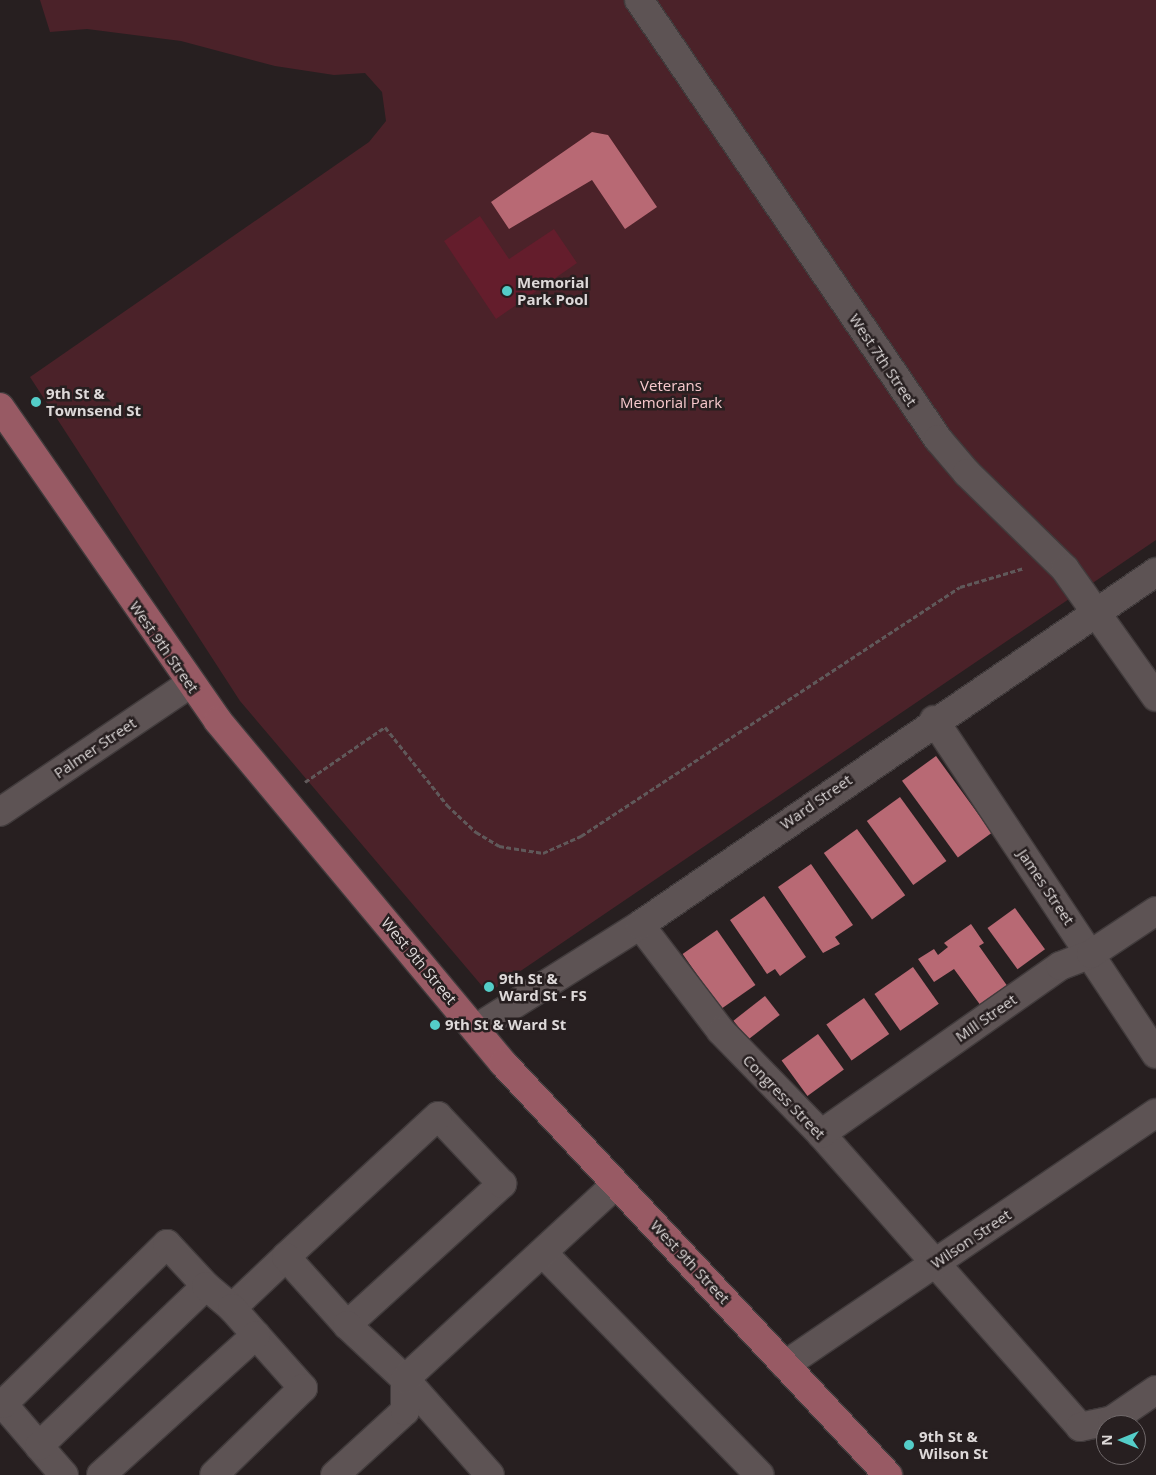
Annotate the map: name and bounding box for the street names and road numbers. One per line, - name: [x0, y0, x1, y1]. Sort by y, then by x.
- street label: West 7th Street: [845, 310, 921, 410]
- street label: West 9th Street: [126, 598, 202, 696]
- street label: Palmer Street: [50, 714, 140, 782]
- street label: Ward Street: [777, 771, 855, 833]
- street label: James Street: [1014, 846, 1078, 928]
- street label: West 9th Street: [378, 914, 460, 1008]
- street label: Mill Street: [952, 990, 1020, 1046]
- street label: Congress Street: [739, 1051, 829, 1143]
- street label: Wilson Street: [928, 1206, 1014, 1272]
- street label: West 9th Street: [647, 1217, 733, 1307]

